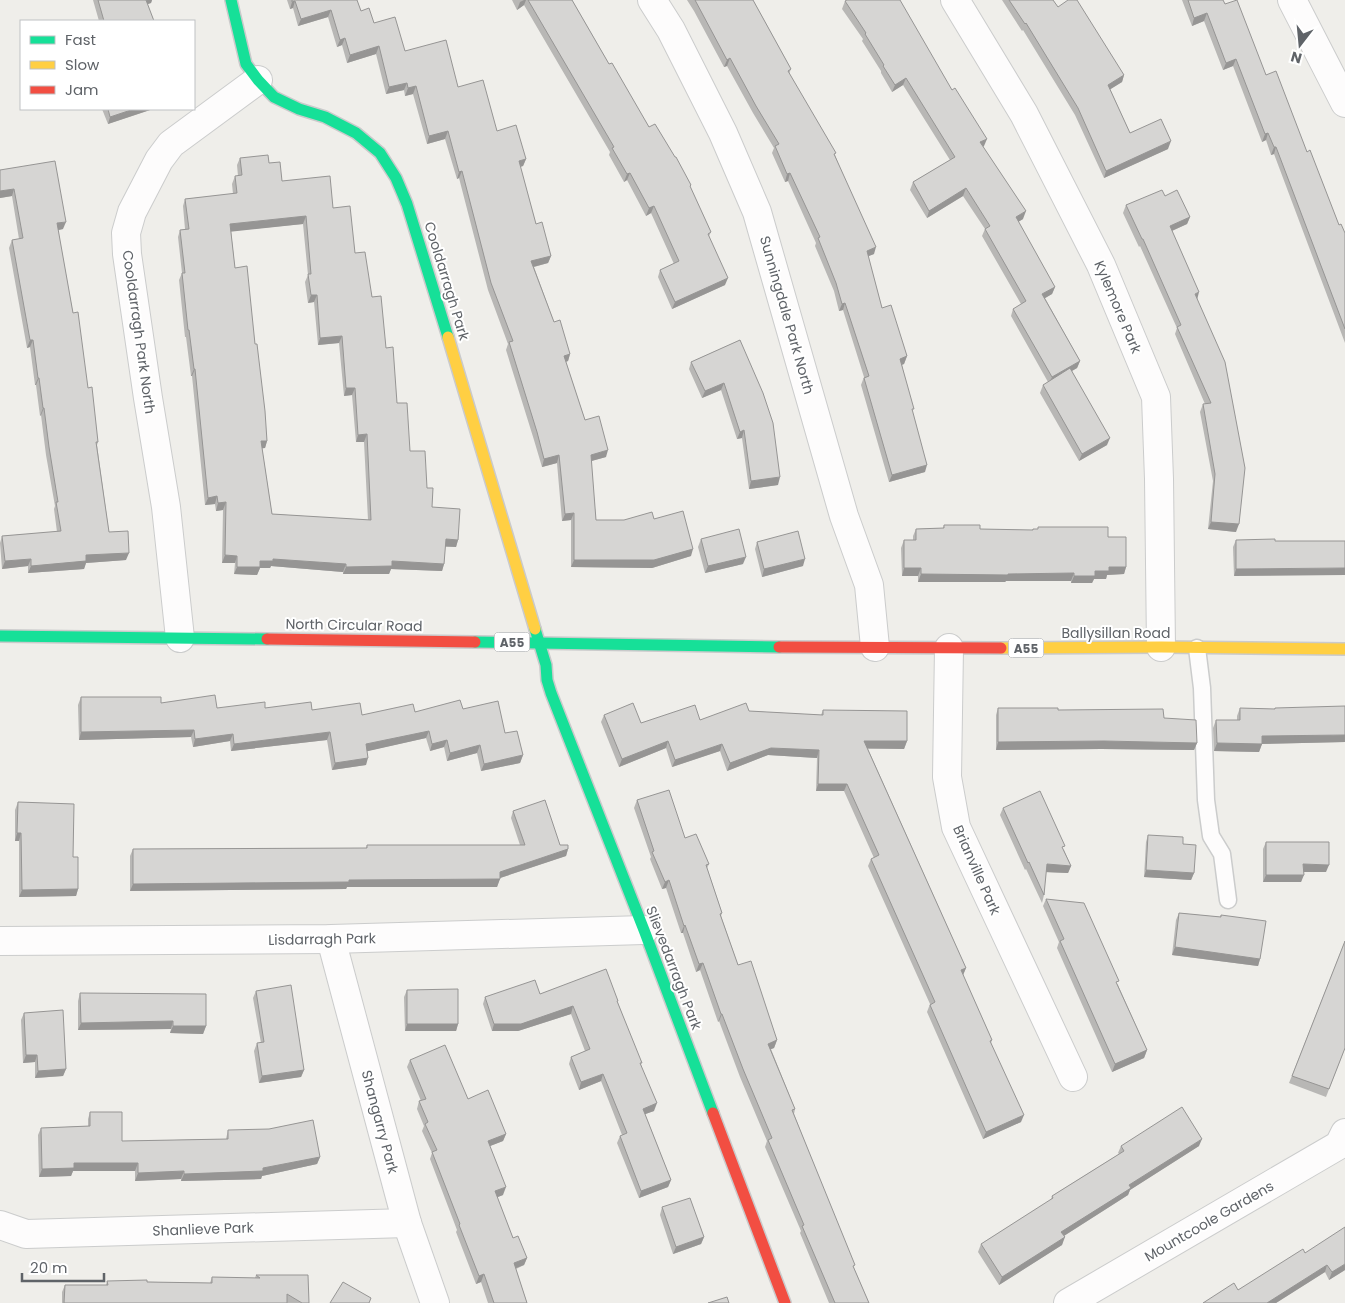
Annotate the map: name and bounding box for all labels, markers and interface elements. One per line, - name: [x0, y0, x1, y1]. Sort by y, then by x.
- legend: [20, 20, 195, 110]
- north arrow: [1275, 20, 1325, 70]
- text: Fast: [65, 29, 96, 50]
- text: N: [1289, 46, 1304, 69]
- text: Slow: [65, 54, 100, 75]
- text: Jam: [65, 79, 99, 100]
- street label: Cooldarragh Park: [419, 219, 475, 344]
- street label: Sunningdale Park North: [755, 234, 819, 396]
- street label: Cooldarragh Park North: [118, 249, 160, 415]
- street label: Kylemore Park: [1089, 257, 1147, 357]
- street label: North Circular Road: [285, 614, 423, 636]
- street label: Ballysillan Road: [1061, 623, 1171, 643]
- road number: A55: [494, 632, 530, 652]
- road number: A55: [1008, 638, 1044, 658]
- street label: Brianville Park: [948, 822, 1006, 919]
- street label: Slievedarragh Park: [641, 903, 707, 1034]
- street label: Lisdarragh Park: [268, 928, 377, 950]
- street label: Shangarry Park: [357, 1068, 404, 1177]
- street label: Mountcoole Gardens: [1141, 1176, 1277, 1266]
- street label: Shanlieve Park: [152, 1217, 255, 1241]
- scale bar: [22, 1250, 105, 1282]
- text: 20 m: [30, 1257, 68, 1278]

